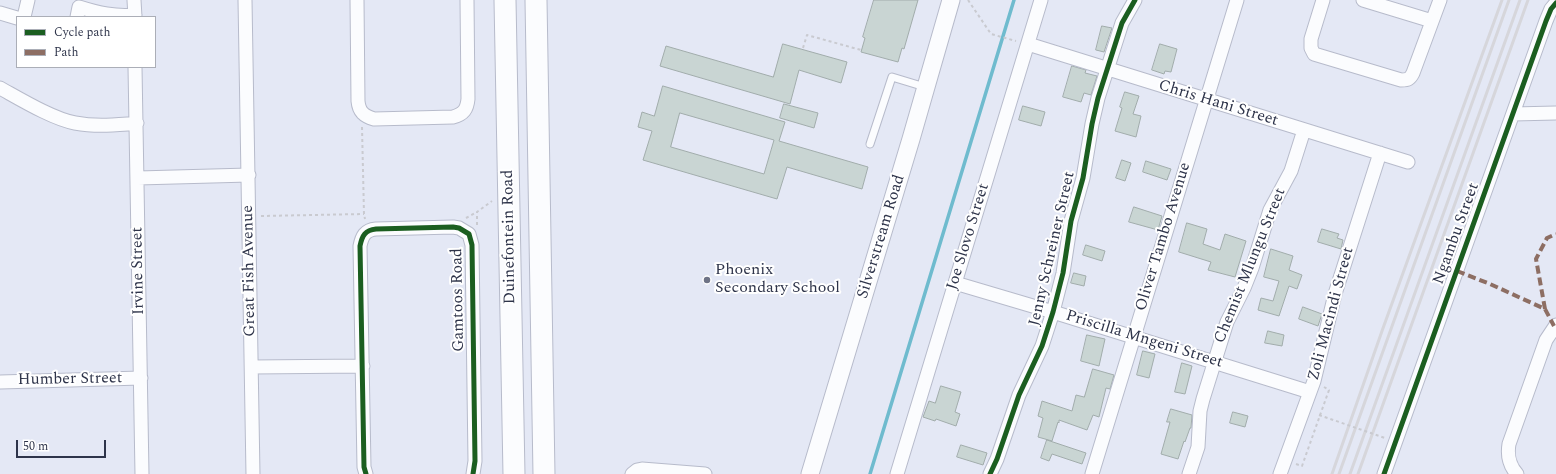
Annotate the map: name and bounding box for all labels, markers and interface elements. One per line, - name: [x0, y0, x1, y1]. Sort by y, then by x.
- legend: [16, 16, 156, 68]
- text: Cycle path: [54, 23, 111, 42]
- text: Path: [54, 43, 79, 62]
- street label: Chris Hani Street: [1156, 77, 1280, 131]
- street label: Oliver Tambo Avenue: [1132, 160, 1196, 314]
- street label: Duinefontein Road: [499, 170, 521, 304]
- street label: Jenny Schreiner Street: [1026, 170, 1080, 328]
- street label: Silverstream Road: [854, 173, 910, 301]
- street label: Joe Slovo Street: [944, 181, 994, 293]
- street label: Ngambu Street: [1430, 181, 1484, 287]
- street label: Chemist Mlungu Street: [1211, 186, 1291, 346]
- street label: Great Fish Avenue: [239, 205, 261, 337]
- street label: Irvine Street: [129, 227, 149, 315]
- street label: Zoli Macindi Street: [1305, 245, 1359, 383]
- street label: Gamtoos Road: [448, 248, 470, 352]
- place label: Phoenix Secondary School: [715, 261, 840, 299]
- marker: Phoenix Secondary School: [702, 275, 712, 285]
- street label: Priscilla Mngeni Street: [1063, 307, 1225, 373]
- street label: Humber Street: [18, 369, 122, 391]
- scale bar: [18, 432, 108, 458]
- text: 50 m: [23, 437, 48, 456]

